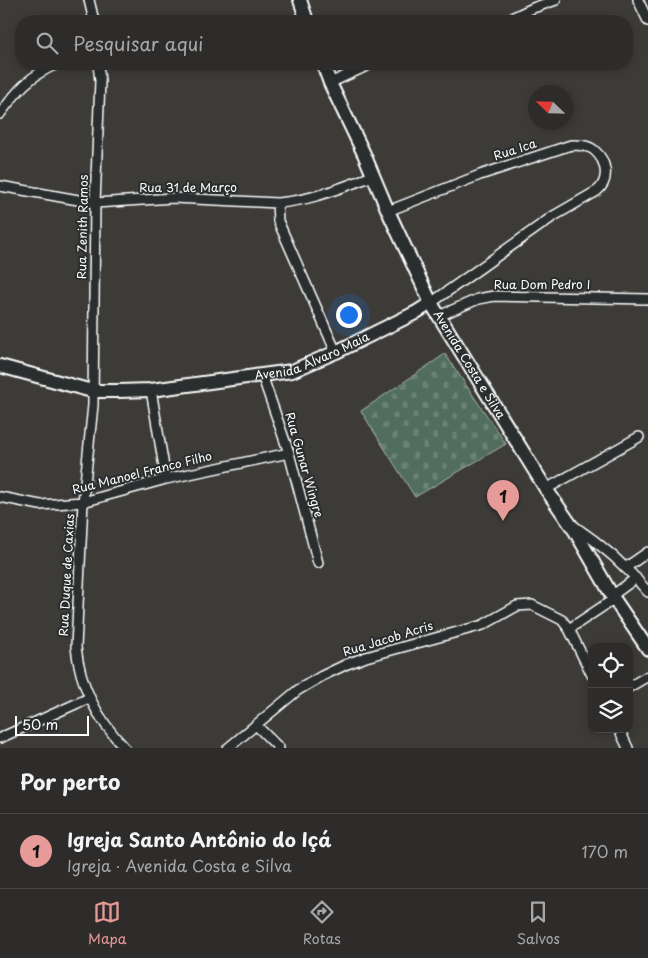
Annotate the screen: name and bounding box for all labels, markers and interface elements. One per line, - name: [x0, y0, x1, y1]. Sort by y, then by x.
- search box: [15, 15, 633, 70]
- icon: search: [33, 29, 61, 57]
- text: Pesquisar aqui: [73, 29, 203, 57]
- north arrow: [528, 85, 573, 130]
- street label: Rua Ica: [491, 134, 539, 164]
- street label: Rua Zenith Ramos: [72, 174, 92, 279]
- street label: Rua 31 de Março: [139, 178, 237, 196]
- street label: Rua Dom Pedro I: [494, 275, 590, 293]
- your location: [336, 302, 362, 328]
- street label: Avenida Costa e Silva: [430, 306, 511, 423]
- street label: Avenida Álvaro Maia: [253, 327, 373, 384]
- street label: Rua Gunar Wingre: [281, 410, 329, 520]
- street label: Rua Manoel Franco Filho: [70, 446, 214, 498]
- pin: 1: [487, 480, 519, 521]
- street label: Rua Duque de Caxias: [54, 513, 78, 637]
- street label: Rua Jacob Acris: [341, 616, 435, 660]
- map controls: [588, 643, 633, 733]
- button: locate: [588, 643, 633, 688]
- button: layers: [588, 688, 633, 733]
- scale bar: [15, 713, 89, 736]
- text: 50 m: [22, 714, 58, 735]
- text: Por perto: [20, 765, 120, 797]
- text: Igreja Santo Antônio do Içá: [67, 825, 332, 853]
- text: 1: [32, 839, 40, 863]
- text: 170 m: [582, 839, 628, 863]
- text: Igreja · Avenida Costa e Silva: [67, 853, 292, 877]
- tab: Mapa: [88, 898, 127, 949]
- tab: Rotas: [303, 898, 341, 949]
- tab: Salvos: [517, 898, 560, 949]

